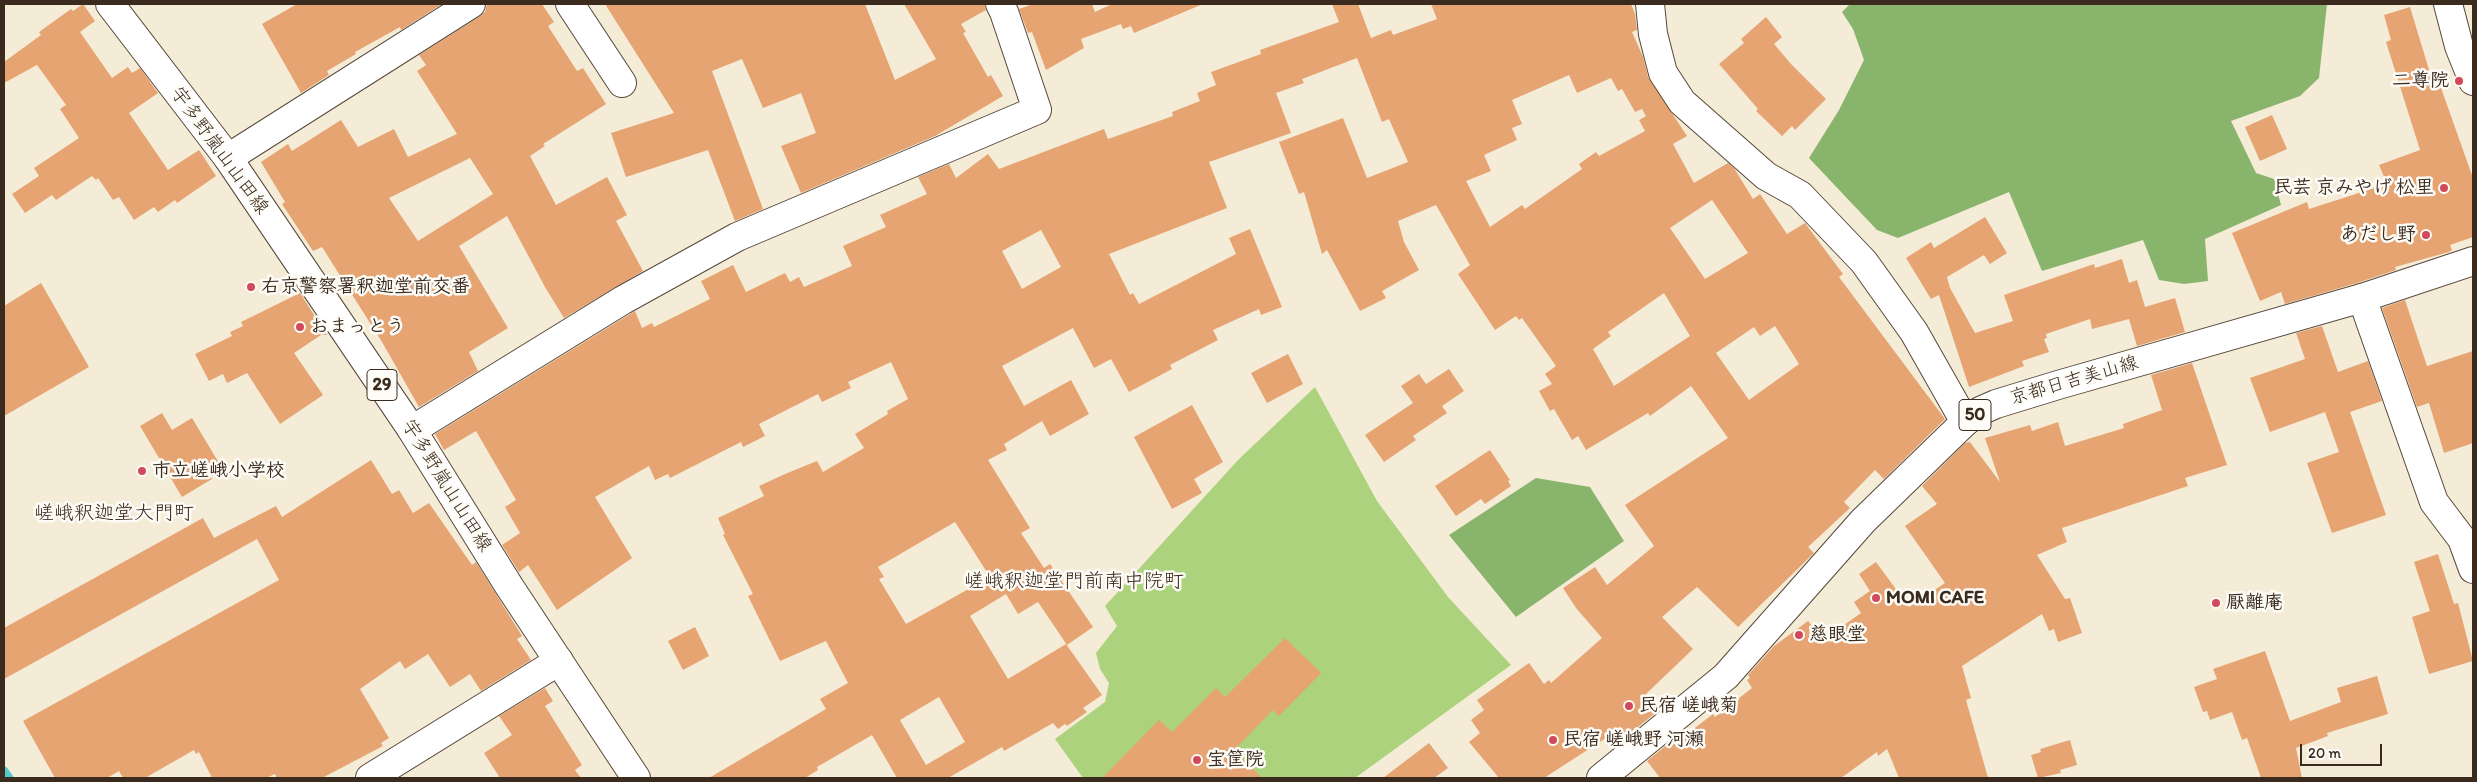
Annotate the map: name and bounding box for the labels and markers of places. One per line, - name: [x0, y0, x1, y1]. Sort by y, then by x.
- place label: 二尊院: [2392, 70, 2449, 92]
- marker: 二尊院: [2453, 75, 2465, 87]
- place label: 民芸 京みやげ 松里: [2273, 177, 2434, 199]
- marker: 民芸 京みやげ 松里: [2438, 182, 2450, 194]
- place label: あだし野: [2340, 224, 2416, 246]
- marker: あだし野: [2420, 229, 2432, 241]
- place label: 右京警察署釈迦堂前交番: [261, 276, 470, 298]
- marker: 右京警察署釈迦堂前交番: [245, 281, 257, 293]
- place label: おまっとう: [310, 316, 405, 338]
- marker: おまっとう: [294, 321, 306, 333]
- place label: 市立嵯峨小学校: [152, 460, 285, 482]
- marker: 市立嵯峨小学校: [136, 465, 148, 477]
- place label: MOMI CAFE: [1886, 587, 1984, 609]
- marker: MOMI CAFE: [1870, 592, 1882, 604]
- place label: 厭離庵: [2226, 592, 2283, 614]
- marker: 厭離庵: [2210, 597, 2222, 609]
- place label: 慈眼堂: [1809, 624, 1866, 646]
- marker: 慈眼堂: [1793, 629, 1805, 641]
- place label: 民宿 嵯峨菊: [1639, 695, 1738, 717]
- marker: 民宿 嵯峨菊: [1623, 700, 1635, 712]
- place label: 民宿 嵯峨野 河瀬: [1563, 729, 1705, 751]
- marker: 民宿 嵯峨野 河瀬: [1547, 734, 1559, 746]
- place label: 宝筐院: [1207, 749, 1264, 771]
- marker: 宝筐院: [1191, 754, 1203, 766]

